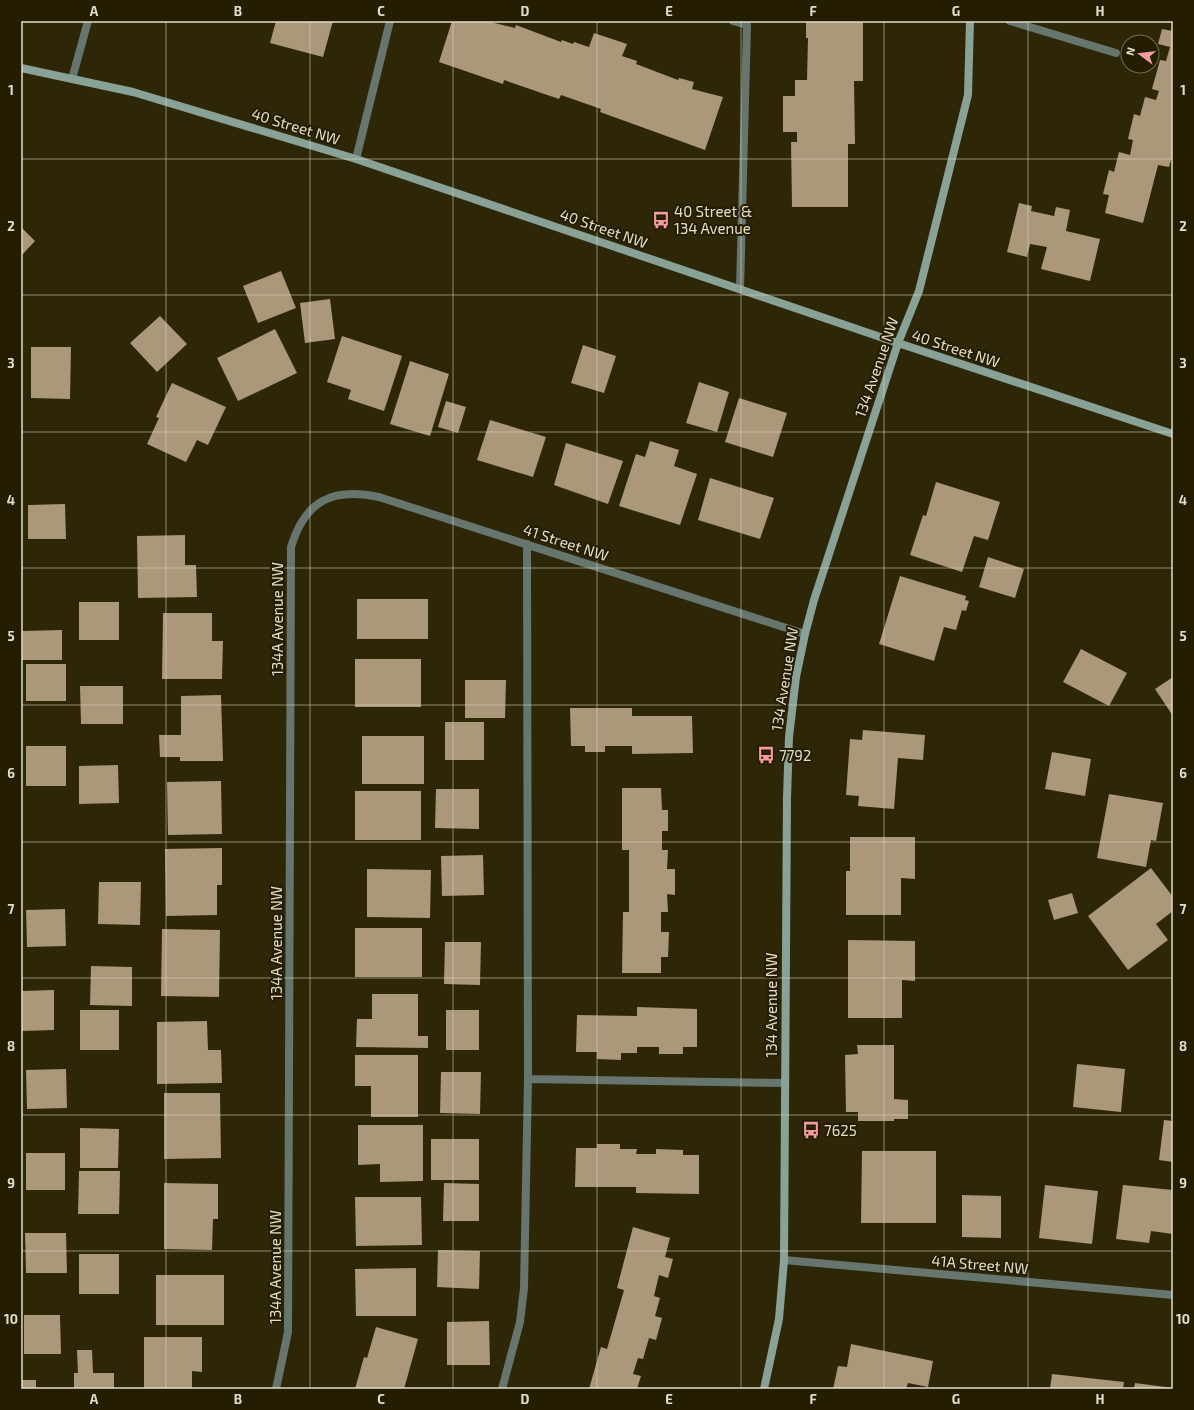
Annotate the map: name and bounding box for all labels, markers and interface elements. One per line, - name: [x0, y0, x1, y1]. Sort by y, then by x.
- text: A: [90, 3, 99, 19]
- text: B: [234, 3, 242, 19]
- text: C: [377, 3, 385, 19]
- text: D: [521, 3, 530, 19]
- text: E: [665, 3, 673, 19]
- text: F: [809, 3, 817, 19]
- text: G: [952, 3, 960, 19]
- text: H: [1096, 3, 1105, 19]
- north arrow: [1120, 34, 1160, 74]
- text: N: [1123, 46, 1137, 57]
- text: 1: [8, 82, 14, 98]
- text: 1: [1180, 82, 1186, 98]
- street label: 40 Street NW: [250, 104, 342, 148]
- place label: 40 Street & 134 Avenue: [674, 202, 752, 237]
- street label: 40 Street NW: [558, 205, 650, 251]
- bus stop icon: 40 Street & 134 Avenue: [651, 210, 671, 230]
- text: 2: [7, 218, 15, 234]
- text: 2: [1179, 218, 1187, 234]
- street label: 134 Avenue NW: [850, 314, 902, 420]
- street label: 40 Street NW: [910, 325, 1002, 371]
- text: 3: [7, 355, 15, 371]
- text: 3: [1179, 355, 1187, 371]
- text: 4: [7, 492, 15, 508]
- text: 4: [1179, 492, 1187, 508]
- street label: 41 Street NW: [521, 520, 611, 564]
- street label: 134A Avenue NW: [268, 562, 286, 676]
- street label: 134 Avenue NW: [767, 626, 801, 732]
- text: 5: [7, 628, 15, 644]
- text: 5: [1179, 628, 1187, 644]
- bus stop icon: 7792: [756, 745, 776, 765]
- place label: 7792: [779, 746, 811, 764]
- text: 6: [7, 765, 15, 781]
- text: 6: [1179, 765, 1187, 781]
- street label: 134A Avenue NW: [267, 886, 285, 1000]
- text: 7: [8, 901, 15, 917]
- text: 7: [1180, 901, 1187, 917]
- street label: 134 Avenue NW: [762, 953, 780, 1057]
- text: 8: [7, 1038, 15, 1054]
- text: 8: [1179, 1038, 1187, 1054]
- bus stop icon: 7625: [801, 1120, 821, 1140]
- place label: 7625: [824, 1121, 857, 1139]
- text: 9: [7, 1175, 15, 1191]
- text: 9: [1179, 1175, 1187, 1191]
- street label: 134A Avenue NW: [266, 1210, 284, 1324]
- street label: 41A Street NW: [931, 1251, 1029, 1277]
- text: 10: [4, 1311, 18, 1327]
- text: 10: [1176, 1311, 1190, 1327]
- text: A: [90, 1391, 99, 1407]
- text: B: [234, 1391, 242, 1407]
- text: C: [377, 1391, 385, 1407]
- text: D: [521, 1391, 530, 1407]
- text: E: [665, 1391, 673, 1407]
- text: F: [809, 1391, 817, 1407]
- text: G: [952, 1391, 960, 1407]
- text: H: [1096, 1391, 1105, 1407]

